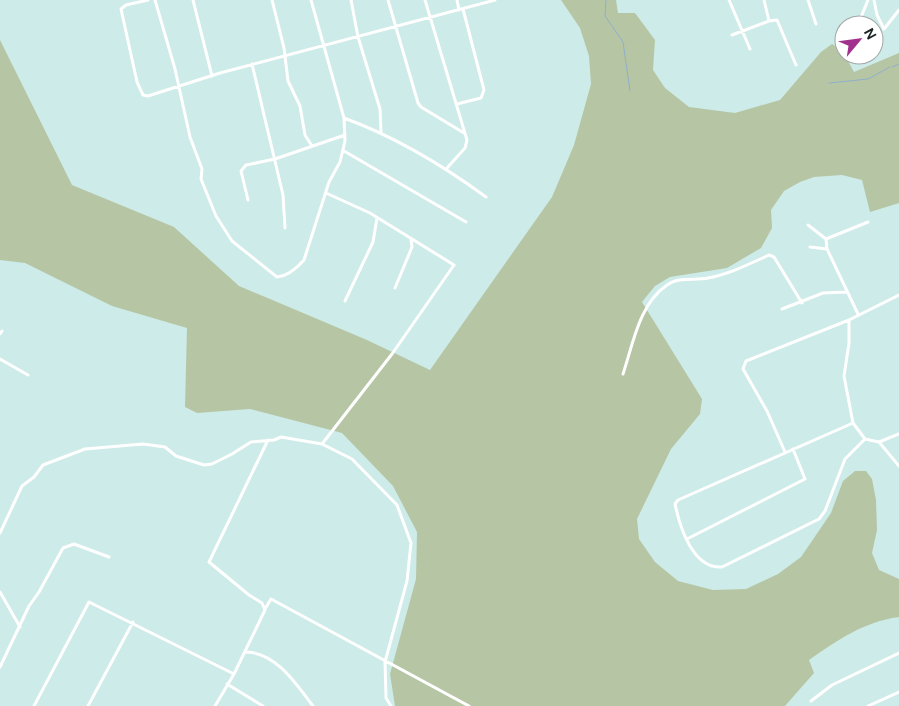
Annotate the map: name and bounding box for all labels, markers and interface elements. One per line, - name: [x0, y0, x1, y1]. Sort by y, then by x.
- north arrow: [834, 15, 884, 65]
- text: N: [860, 25, 881, 43]

